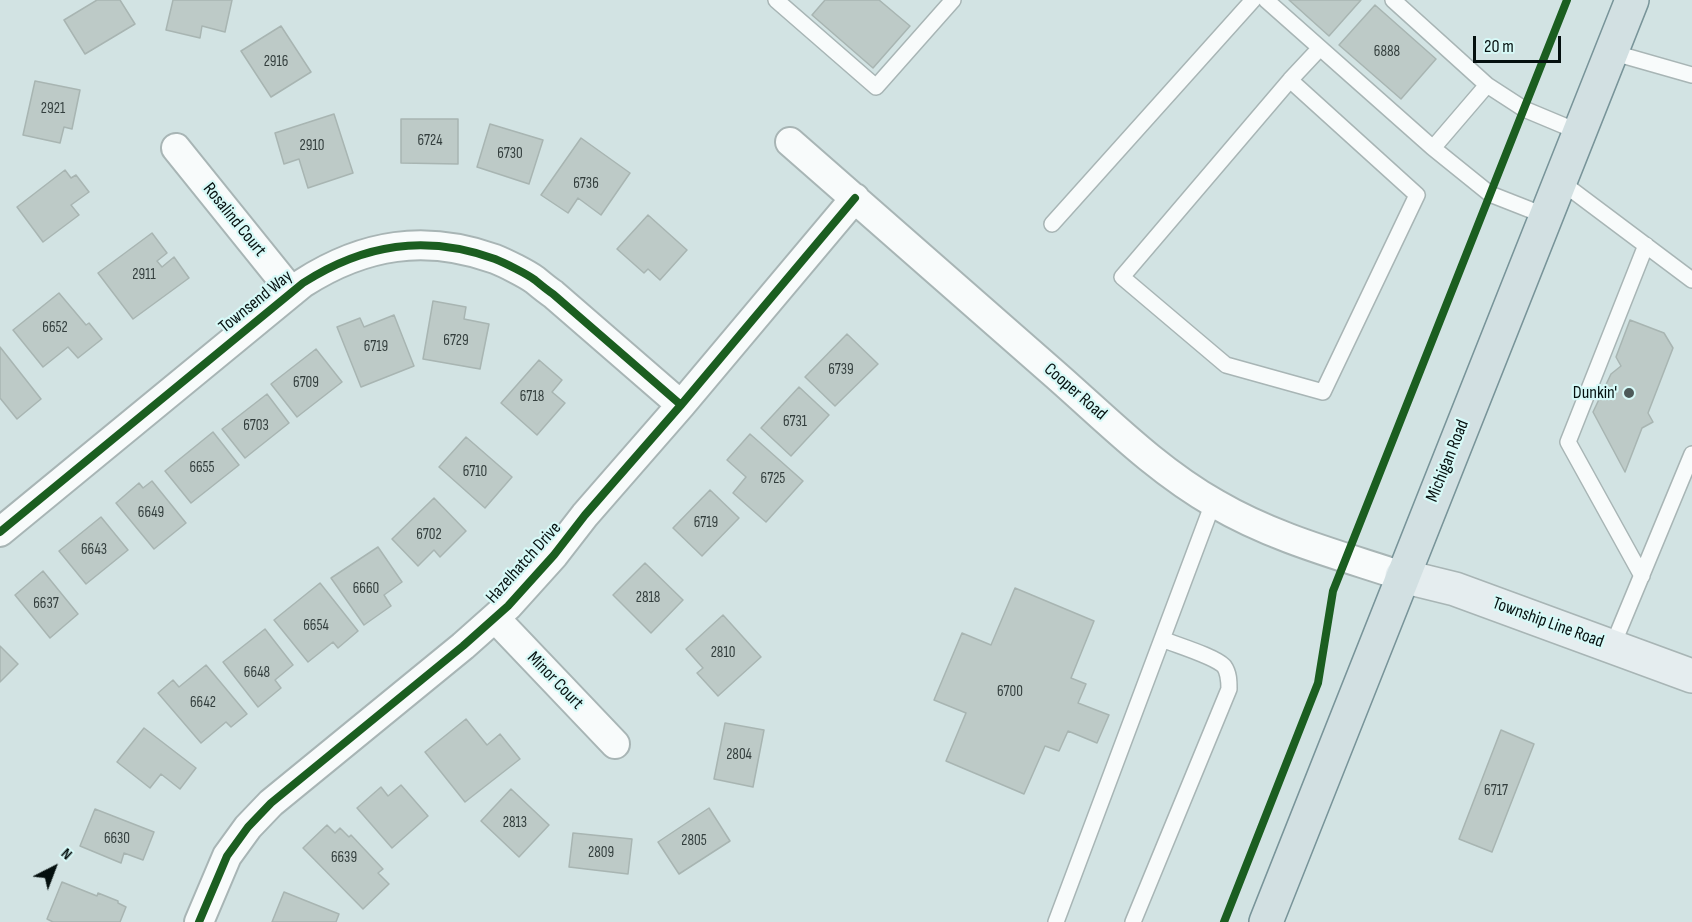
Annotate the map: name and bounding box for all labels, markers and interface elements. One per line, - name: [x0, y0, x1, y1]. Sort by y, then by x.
- scale bar: [1476, 24, 1564, 62]
- text: 20 m: [1484, 36, 1514, 57]
- house number: 6888: [1374, 43, 1400, 61]
- house number: 2916: [264, 53, 288, 71]
- house number: 2921: [41, 100, 65, 118]
- house number: 6724: [418, 132, 442, 150]
- house number: 2910: [300, 137, 324, 155]
- house number: 6730: [497, 145, 523, 163]
- house number: 6736: [573, 175, 599, 193]
- street label: Rosalind Court: [198, 179, 270, 261]
- house number: 2911: [132, 266, 156, 284]
- street label: Townsend Way: [215, 266, 297, 338]
- house number: 6652: [42, 319, 68, 337]
- house number: 6729: [443, 332, 469, 350]
- house number: 6719: [364, 338, 388, 356]
- street label: Cooper Road: [1039, 359, 1111, 425]
- house number: 6739: [828, 361, 854, 379]
- house number: 6709: [293, 374, 319, 392]
- place label: Dunkin': [1573, 382, 1617, 404]
- marker: Dunkin': [1622, 386, 1636, 400]
- house number: 6718: [520, 388, 544, 406]
- house number: 6731: [783, 413, 807, 431]
- house number: 6703: [243, 417, 269, 435]
- street label: Michigan Road: [1422, 417, 1474, 505]
- house number: 6655: [189, 459, 215, 477]
- house number: 6710: [463, 463, 487, 481]
- house number: 6725: [761, 470, 785, 488]
- house number: 6649: [138, 504, 164, 522]
- house number: 6719: [694, 514, 718, 532]
- street label: Hazelhatch Drive: [482, 518, 566, 608]
- house number: 6702: [416, 526, 442, 544]
- house number: 6643: [81, 541, 107, 559]
- house number: 6660: [353, 580, 379, 598]
- house number: 2818: [636, 589, 660, 607]
- street label: Township Line Road: [1489, 593, 1607, 653]
- house number: 6637: [33, 595, 59, 613]
- house number: 6654: [303, 617, 329, 635]
- house number: 2810: [711, 644, 735, 662]
- street label: Minor Court: [522, 648, 588, 714]
- house number: 6648: [244, 664, 270, 682]
- house number: 6700: [997, 683, 1023, 701]
- house number: 6642: [190, 694, 216, 712]
- house number: 2804: [726, 746, 752, 764]
- house number: 6717: [1484, 782, 1508, 800]
- house number: 2813: [503, 814, 527, 832]
- house number: 6630: [104, 830, 130, 848]
- house number: 2805: [681, 832, 707, 850]
- north arrow: [24, 838, 84, 898]
- text: N: [57, 844, 76, 864]
- house number: 2809: [588, 844, 614, 862]
- house number: 6639: [331, 849, 357, 867]

